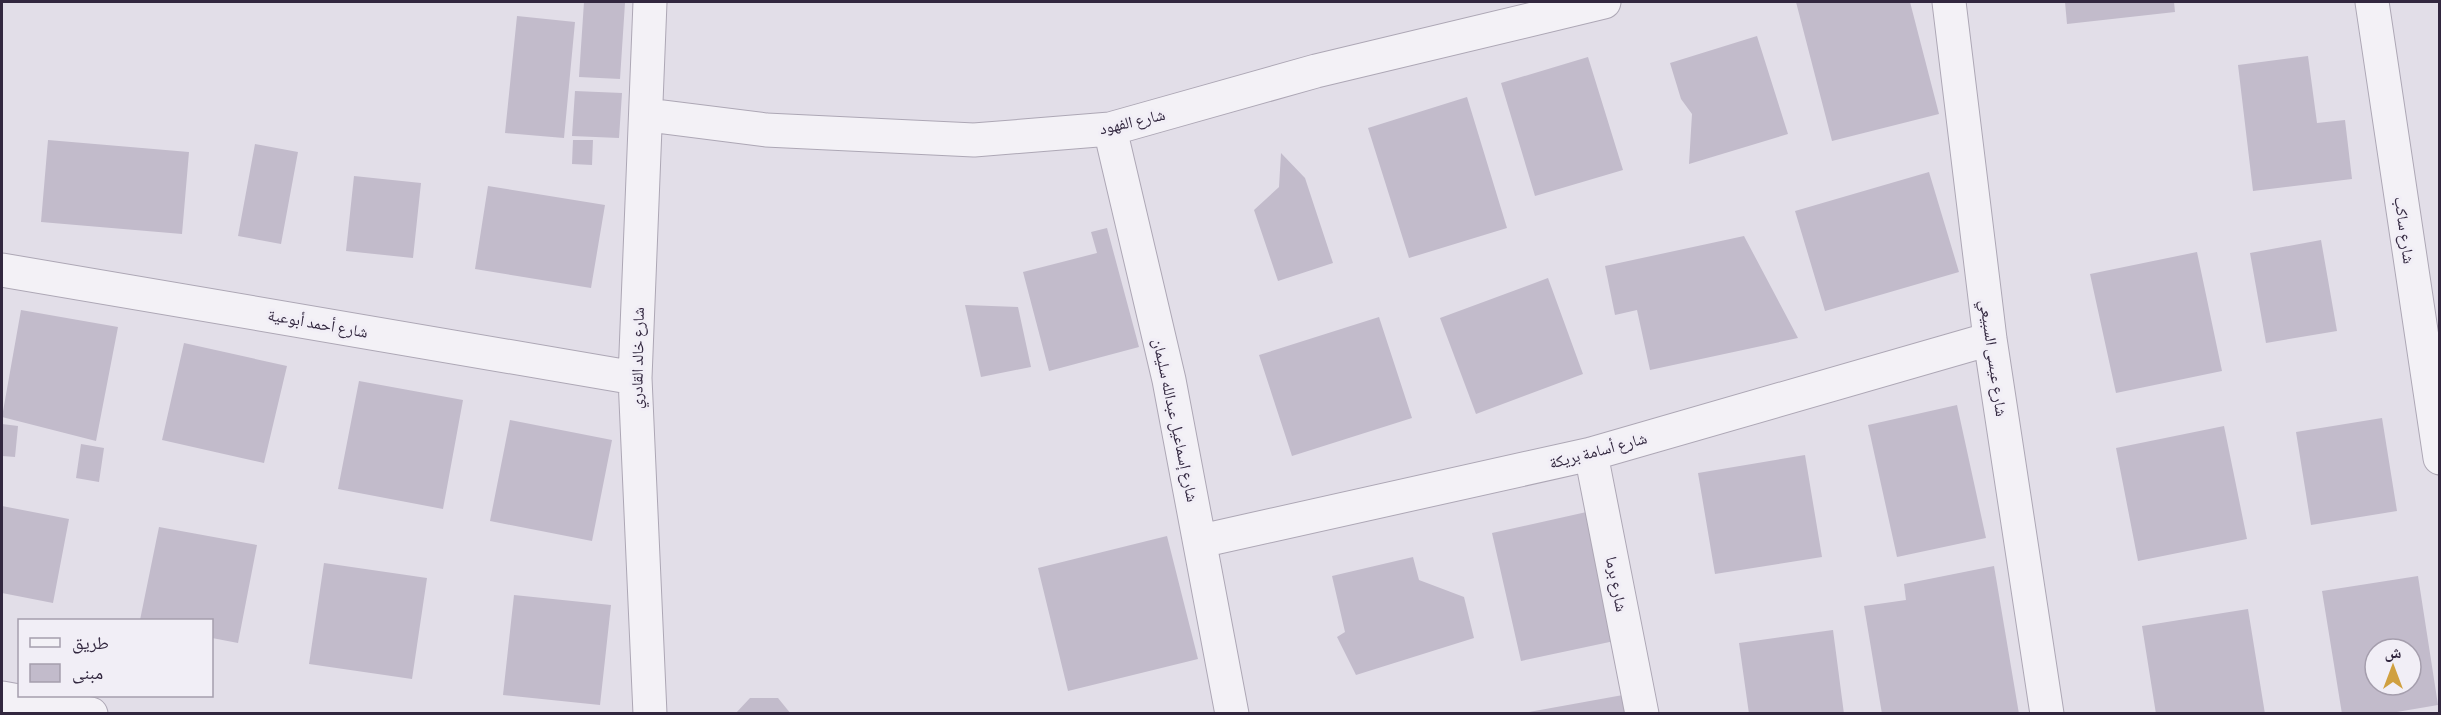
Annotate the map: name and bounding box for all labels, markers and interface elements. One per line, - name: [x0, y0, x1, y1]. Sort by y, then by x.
- street label: شارع الفهود: [1097, 104, 1167, 139]
- street label: شارع ساكب: [2389, 195, 2420, 265]
- street label: شارع عيسى السبيعي: [1973, 298, 2012, 418]
- street label: شارع أحمد أبوعية: [266, 304, 370, 343]
- street label: شارع خالد القادري: [626, 307, 651, 409]
- street label: شارع إسماعيل عبدالله سليمان: [1148, 336, 1203, 504]
- street label: شارع أسامة بريكة: [1547, 427, 1649, 474]
- street label: شارع برما: [1601, 555, 1632, 613]
- legend: [18, 619, 213, 697]
- text: طريق: [72, 631, 109, 654]
- north arrow: [2363, 637, 2423, 697]
- text: ش: [2385, 642, 2402, 662]
- text: مبنى: [72, 661, 103, 684]

